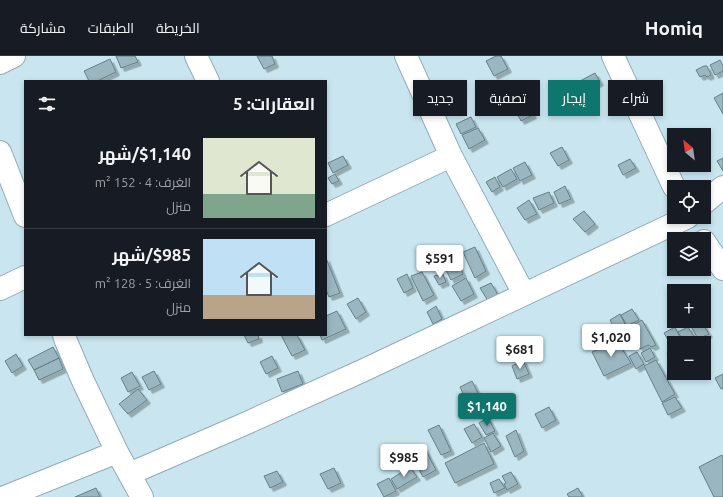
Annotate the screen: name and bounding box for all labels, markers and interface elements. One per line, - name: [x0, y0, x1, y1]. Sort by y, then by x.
- text: Homiq: [645, 17, 703, 39]
- text: مشاركة: [20, 20, 66, 36]
- text: الطبقات: [88, 20, 134, 36]
- text: الخريطة: [156, 20, 200, 36]
- chip: جديد: [413, 80, 467, 116]
- chip: تصفية: [475, 80, 540, 116]
- chip: إيجار: [548, 80, 600, 116]
- chip: شراء: [608, 80, 663, 116]
- icon: filters: [36, 93, 58, 115]
- text: العقارات: 5: [233, 94, 315, 113]
- north arrow: [667, 128, 711, 172]
- map controls: [667, 128, 711, 380]
- text: $1,140/شهر: [98, 144, 191, 163]
- icon: home: [235, 154, 283, 202]
- text: الغرف: 4 · 152 m²: [95, 175, 191, 189]
- button: locate: [667, 180, 711, 224]
- text: منزل: [166, 199, 191, 213]
- button: layers: [667, 232, 711, 276]
- text: $985/شهر: [112, 245, 191, 264]
- pin: $591: [416, 245, 464, 279]
- text: $591: [425, 251, 455, 265]
- icon: home: [235, 255, 283, 303]
- text: الغرف: 5 · 128 m²: [95, 276, 191, 290]
- button: +: [667, 284, 711, 328]
- text: منزل: [166, 300, 191, 314]
- pin: $1,020: [578, 324, 644, 358]
- text: $1,020: [591, 330, 631, 344]
- pin: $681: [496, 336, 544, 370]
- button: −: [667, 336, 711, 380]
- text: $681: [505, 342, 535, 356]
- pin: $1,140: [454, 393, 520, 427]
- text: $1,140: [467, 399, 507, 413]
- pin: $985: [380, 444, 428, 478]
- text: $985: [389, 450, 419, 464]

